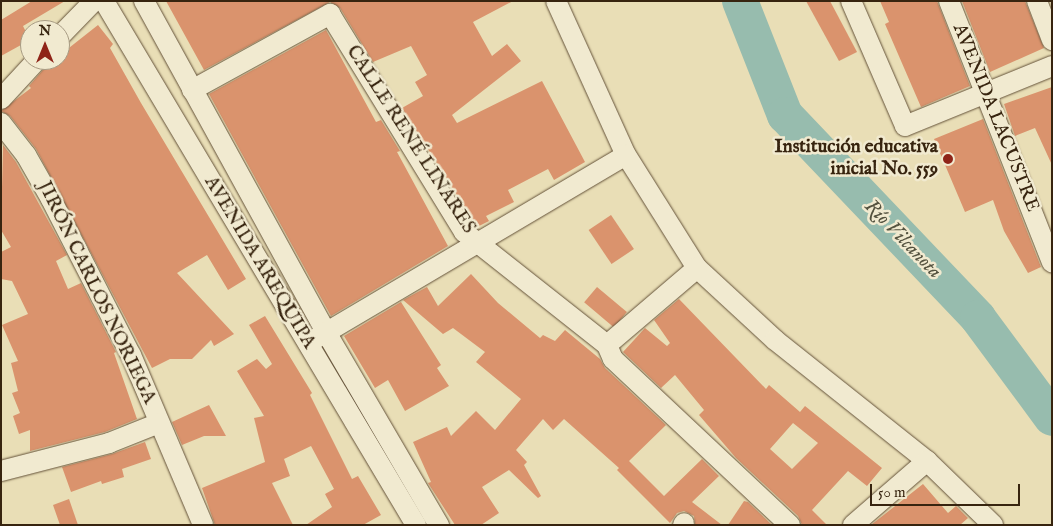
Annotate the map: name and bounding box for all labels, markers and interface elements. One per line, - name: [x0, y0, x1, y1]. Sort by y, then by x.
- north arrow: [20, 20, 70, 70]
- street label: AVENIDA LACUSTRE: [947, 21, 1043, 215]
- text: N: [39, 22, 51, 40]
- street label: CALLE RENÉ LINARES: [341, 42, 479, 238]
- place label: Institución educativa inicial No. 559: [774, 137, 938, 181]
- marker: Institución educativa inicial No. 559: [942, 153, 954, 165]
- street label: AVENIDA AREQUIPA: [198, 173, 320, 353]
- street label: JIRÓN CARLOS NORIEGA: [32, 178, 160, 408]
- water label: Río Vilcanota: [859, 194, 947, 284]
- scale bar: [873, 474, 1023, 506]
- text: 50 m: [878, 483, 906, 502]

